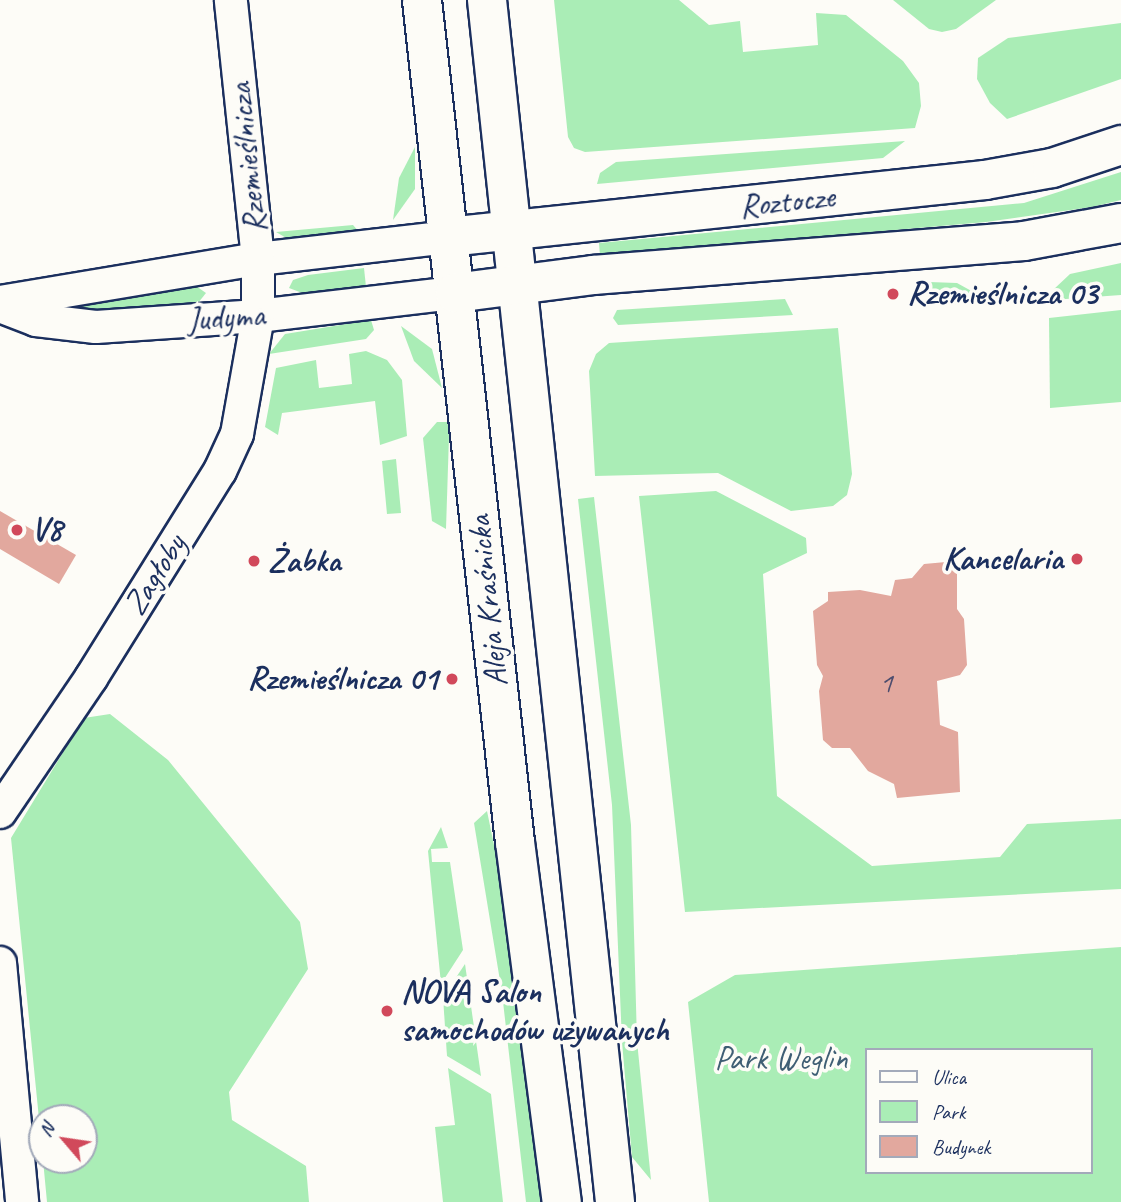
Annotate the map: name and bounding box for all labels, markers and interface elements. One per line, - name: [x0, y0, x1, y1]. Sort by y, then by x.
- street label: Rzemieślnicza: [220, 81, 276, 235]
- street label: Roztocze: [737, 177, 837, 227]
- place label: Rzemieślnicza 03: [907, 274, 1098, 314]
- marker: Rzemieślnicza 03: [885, 286, 901, 302]
- street label: Judyma: [186, 296, 266, 340]
- place label: V8: [31, 510, 62, 550]
- street label: Aleja Kraśnicka: [459, 513, 517, 689]
- marker: V8: [9, 522, 25, 538]
- street label: Zagłoby: [115, 527, 195, 623]
- place label: Kancelaria: [943, 539, 1063, 579]
- place label: Żabka: [268, 541, 340, 581]
- marker: Kancelaria: [1069, 551, 1085, 567]
- marker: Żabka: [246, 553, 262, 569]
- place label: Rzemieślnicza 01: [247, 659, 438, 699]
- house number: 1: [879, 664, 893, 700]
- marker: Rzemieślnicza 01: [444, 671, 460, 687]
- place label: NOVA Salon samochodów używanych: [401, 972, 669, 1050]
- marker: NOVA Salon samochodów używanych: [379, 1003, 395, 1019]
- park label: Park Weglin: [714, 1039, 848, 1079]
- legend: [866, 1048, 1093, 1174]
- text: Ulica: [932, 1064, 966, 1090]
- text: Park: [932, 1099, 965, 1125]
- north arrow: [28, 1104, 98, 1174]
- text: N: [33, 1119, 60, 1141]
- text: Budynek: [932, 1134, 990, 1160]

